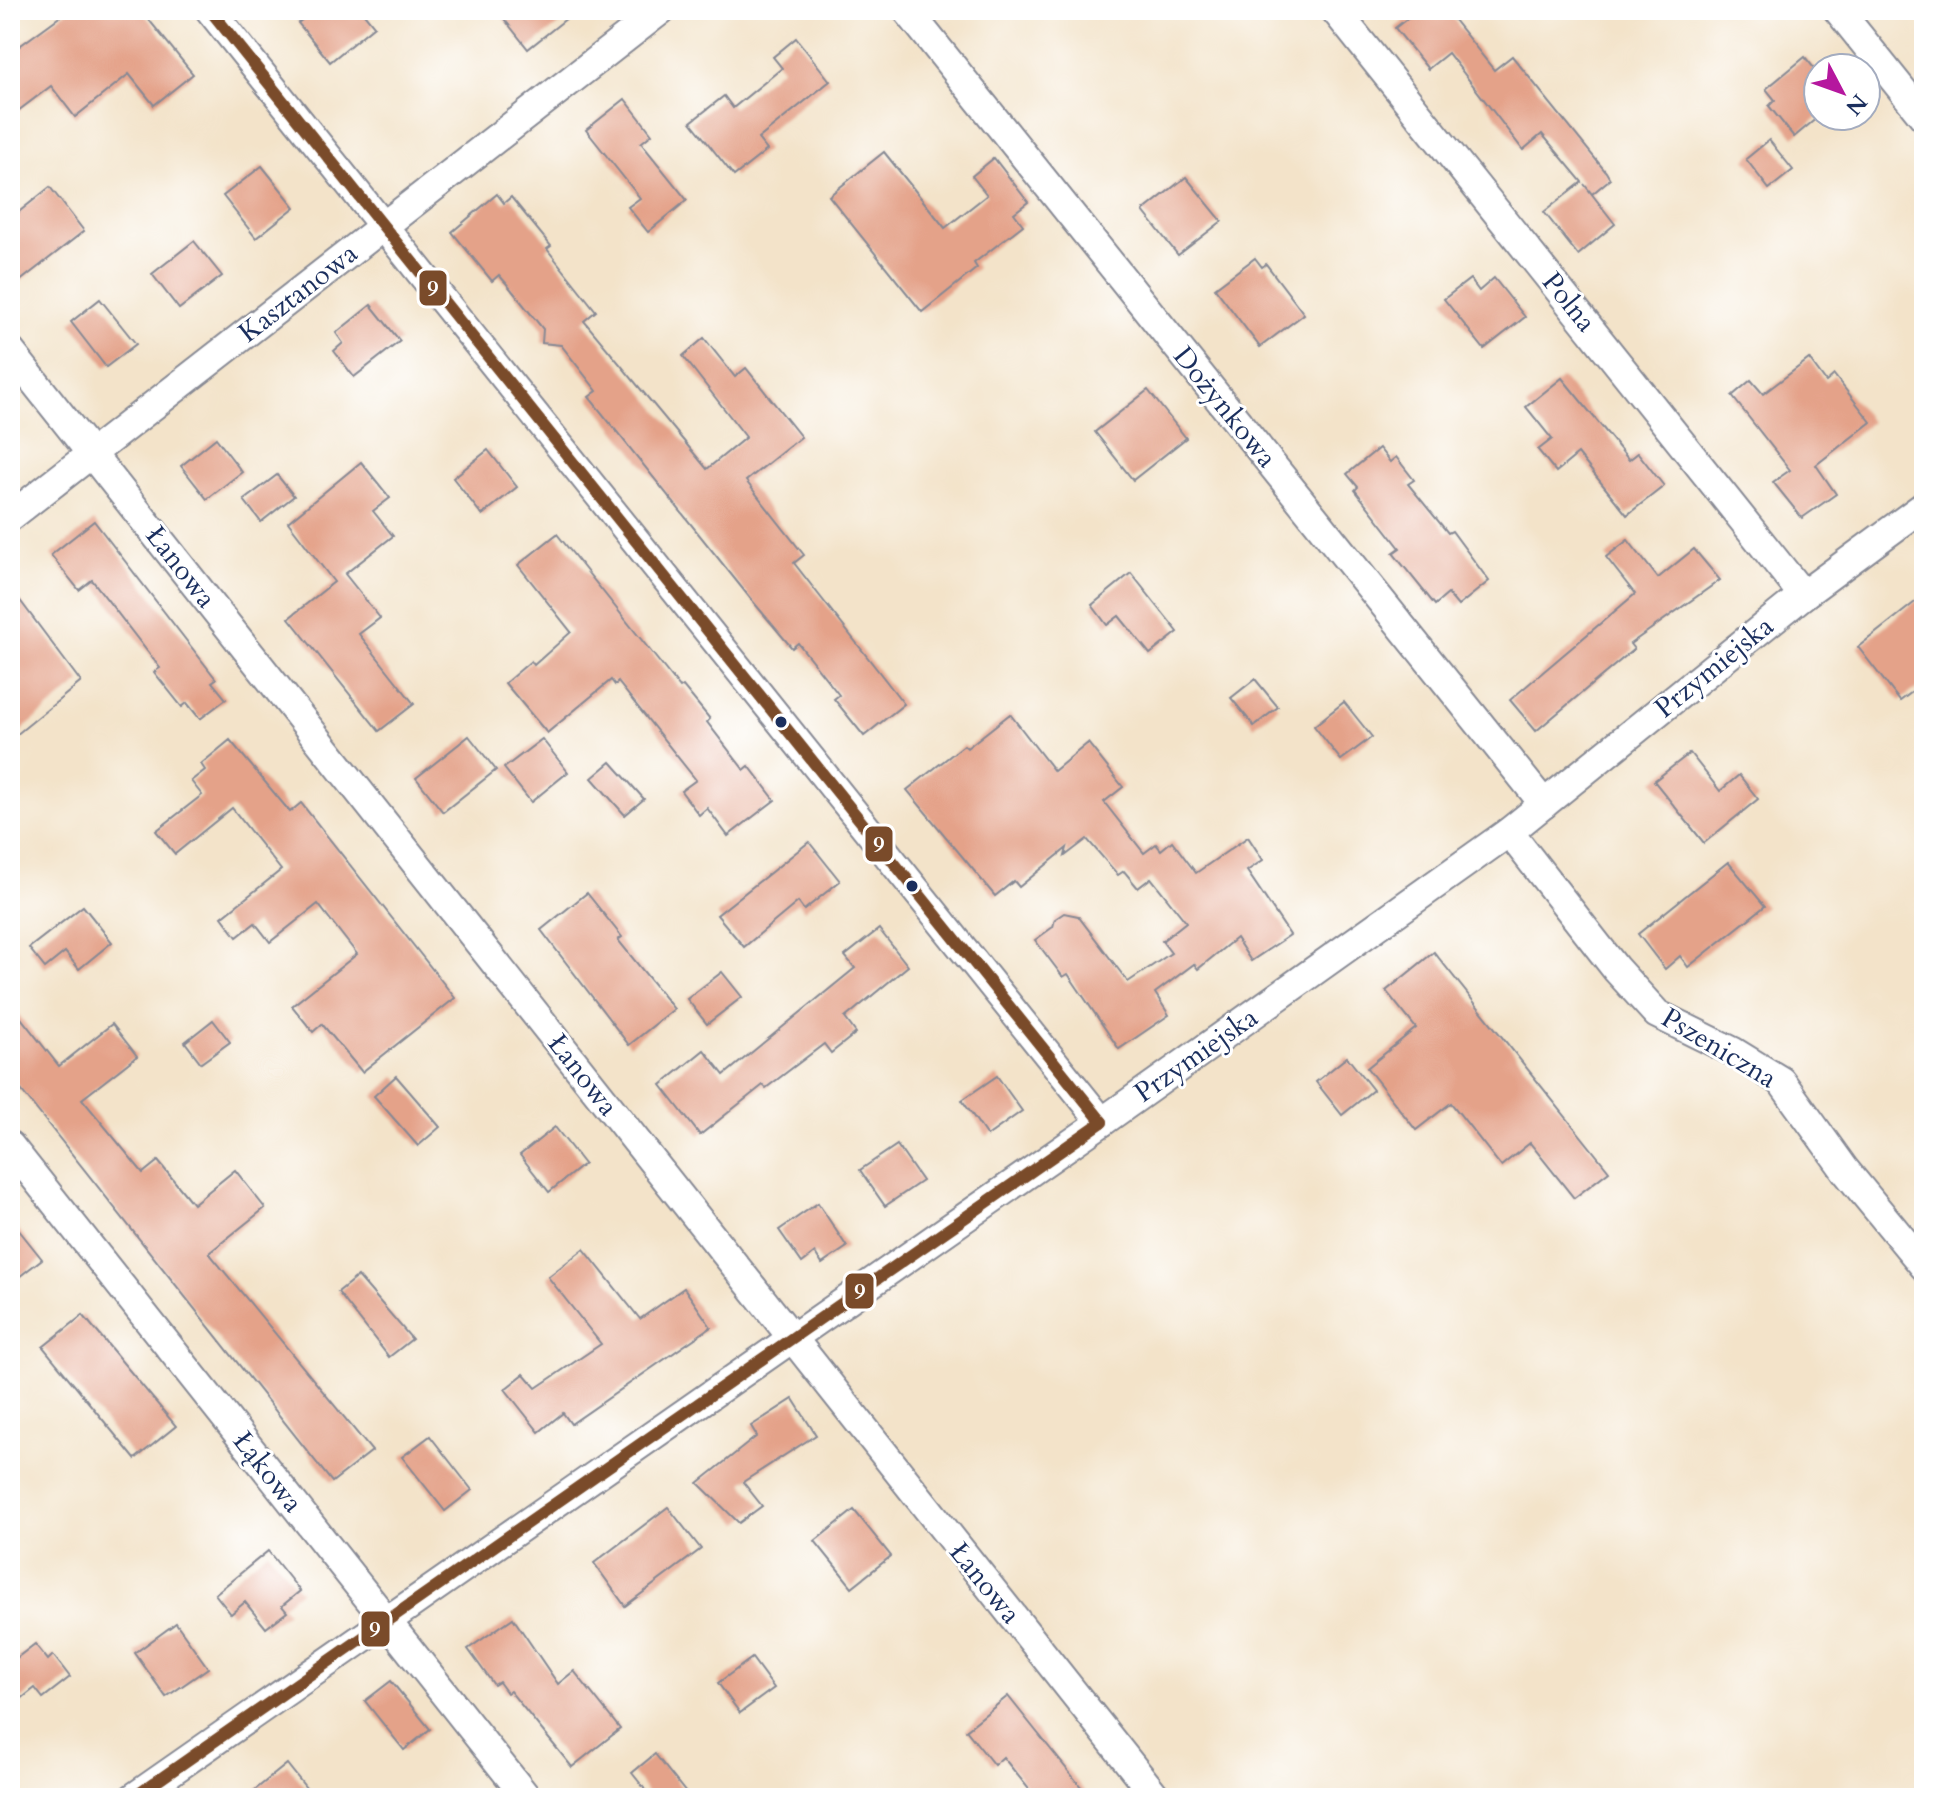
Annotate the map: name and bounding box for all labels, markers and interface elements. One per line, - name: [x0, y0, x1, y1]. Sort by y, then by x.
- north arrow: [1802, 52, 1882, 132]
- text: N: [1839, 87, 1874, 122]
- street label: Kasztanowa: [231, 235, 365, 351]
- street label: Polna: [1533, 264, 1605, 340]
- line badge: 9: [418, 269, 448, 307]
- text: 9: [427, 274, 439, 304]
- street label: Dożynkowa: [1164, 338, 1286, 476]
- street label: Łanowa: [137, 518, 225, 616]
- street label: Przymiejska: [1647, 607, 1781, 727]
- unlabelled marker: [773, 714, 789, 730]
- line badge: 9: [864, 825, 894, 863]
- text: 9: [873, 830, 885, 860]
- unlabelled marker: [904, 878, 920, 894]
- street label: Przymiejska: [1127, 999, 1265, 1111]
- street label: Pszeniczna: [1654, 999, 1784, 1097]
- street label: Łanowa: [539, 1026, 627, 1124]
- line badge: 9: [844, 1272, 875, 1310]
- text: 9: [854, 1277, 866, 1307]
- street label: Łąkowa: [224, 1423, 312, 1521]
- street label: Łanowa: [940, 1534, 1030, 1632]
- line badge: 9: [360, 1610, 391, 1648]
- text: 9: [369, 1615, 381, 1645]

